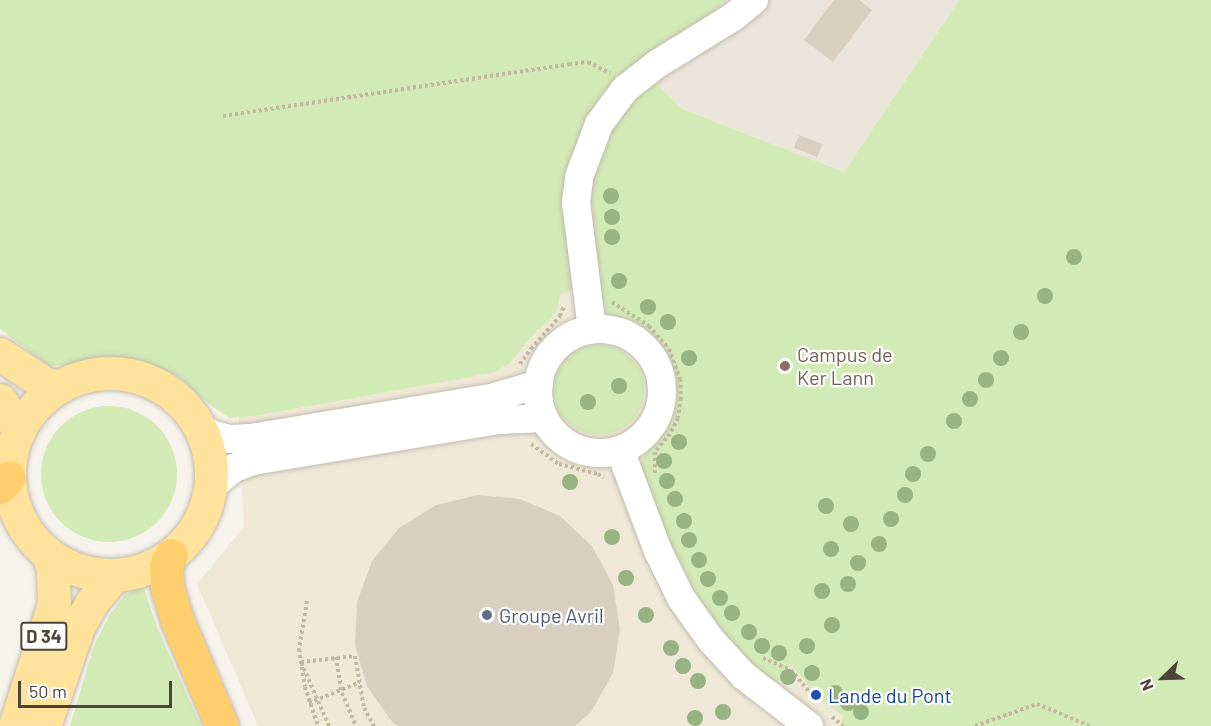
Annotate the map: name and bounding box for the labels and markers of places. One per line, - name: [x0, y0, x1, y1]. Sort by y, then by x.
- place label: Campus de Ker Lann: [797, 342, 893, 389]
- marker: Campus de Ker Lann: [778, 359, 792, 373]
- place label: Groupe Avril: [499, 603, 604, 627]
- marker: Groupe Avril: [480, 608, 494, 622]
- place label: Lande du Pont: [828, 683, 952, 707]
- marker: Lande du Pont: [809, 688, 823, 702]

